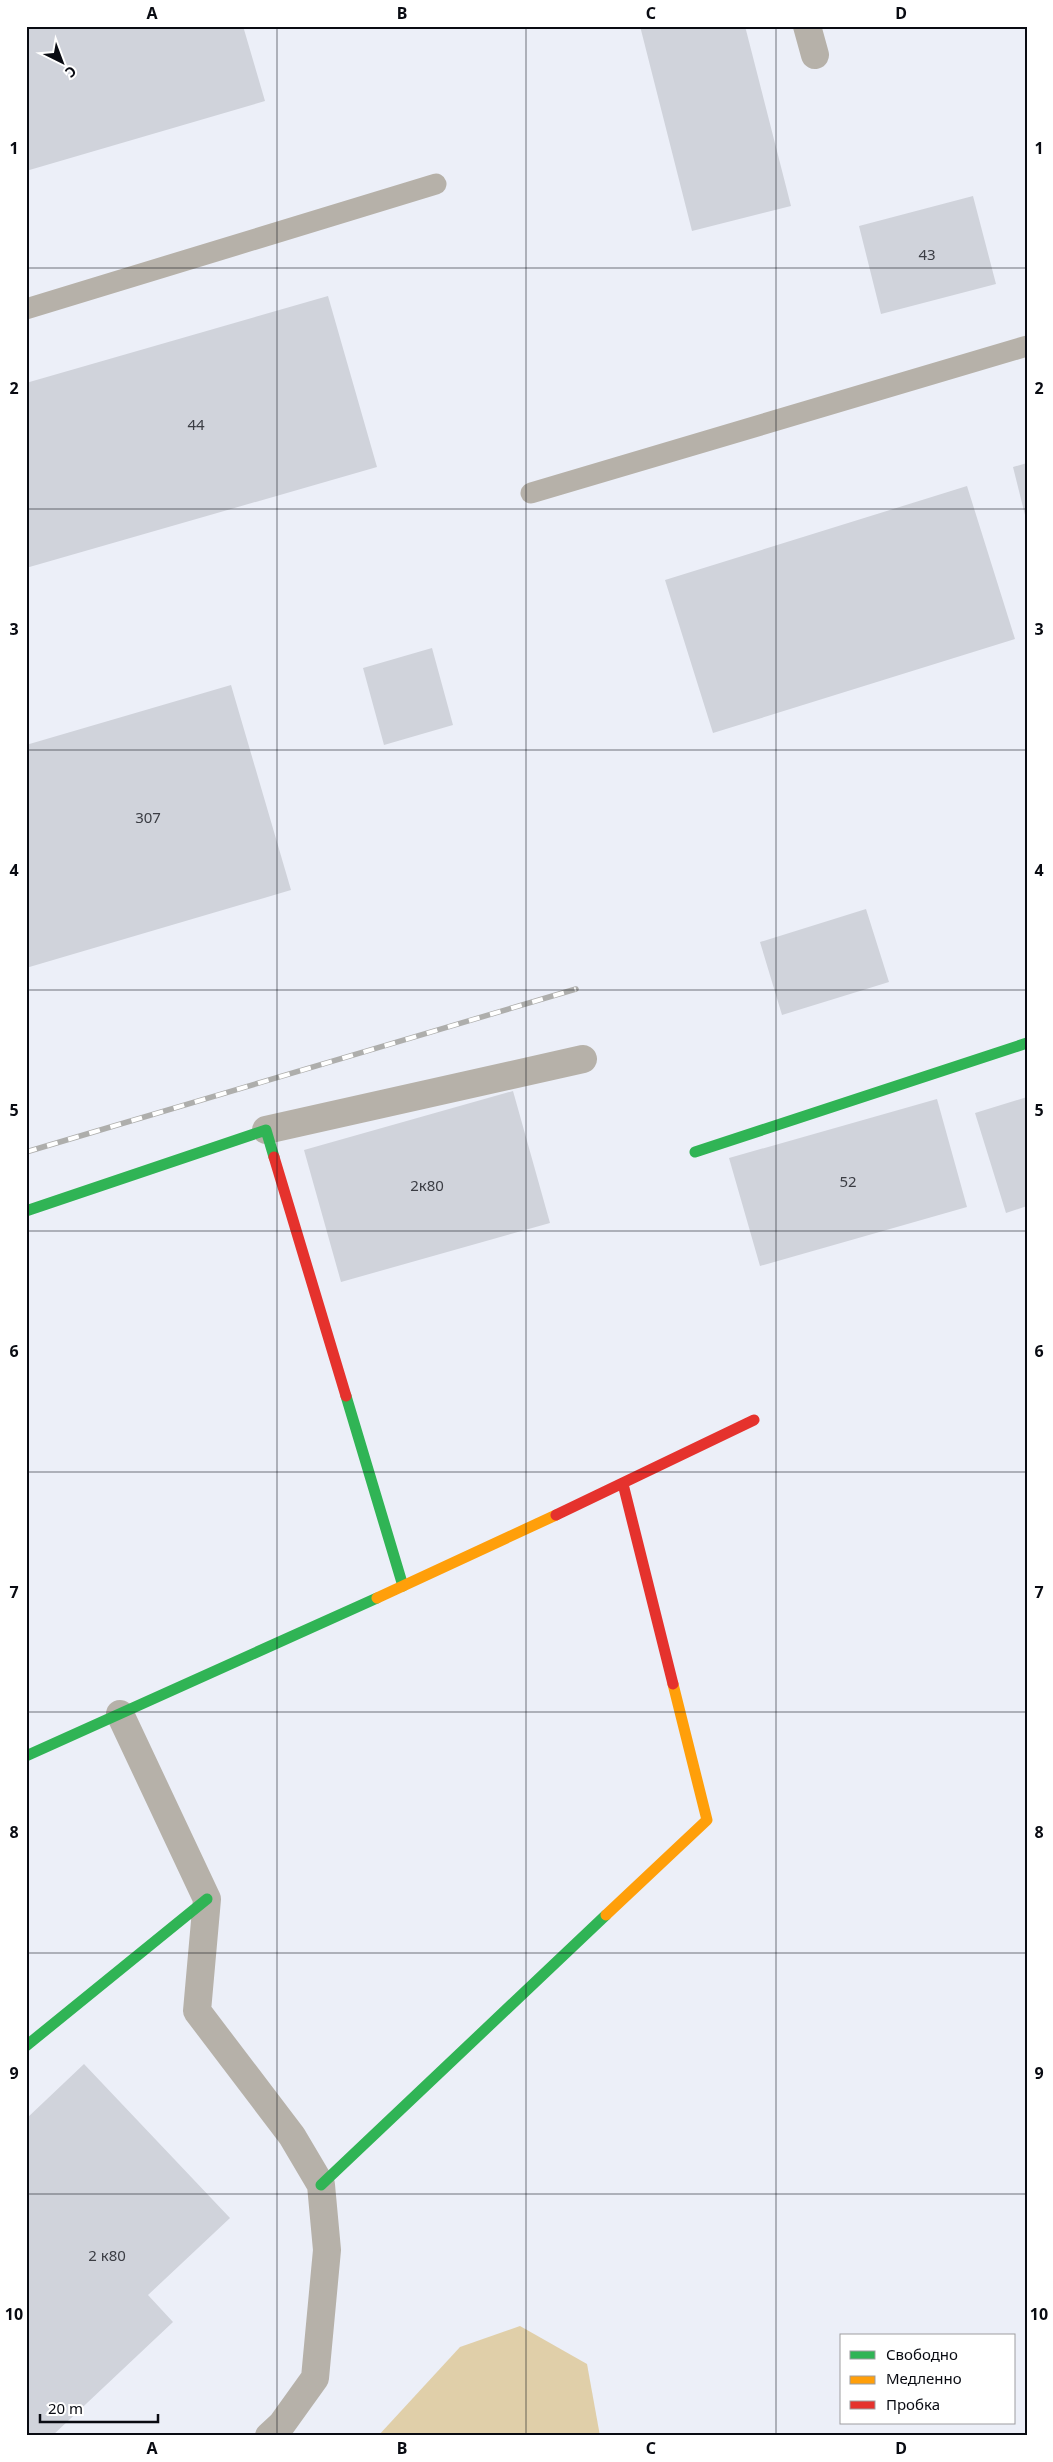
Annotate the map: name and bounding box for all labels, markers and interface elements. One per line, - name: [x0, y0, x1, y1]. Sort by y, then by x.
- text: A: [146, 2, 158, 24]
- text: B: [397, 2, 407, 24]
- text: C: [646, 2, 656, 24]
- text: D: [895, 2, 907, 24]
- north arrow: [38, 38, 88, 88]
- text: С: [61, 62, 81, 82]
- text: 1: [9, 137, 19, 159]
- text: 1: [1034, 137, 1044, 159]
- house number: 43: [918, 244, 936, 264]
- text: 2: [9, 377, 19, 399]
- text: 2: [1034, 377, 1044, 399]
- house number: 44: [187, 414, 205, 434]
- text: 3: [9, 618, 19, 640]
- text: 3: [1034, 618, 1044, 640]
- house number: 307: [135, 807, 161, 827]
- text: 4: [9, 859, 19, 881]
- text: 4: [1034, 859, 1044, 881]
- text: 5: [9, 1099, 19, 1121]
- text: 5: [1034, 1099, 1044, 1121]
- house number: 52: [839, 1171, 857, 1191]
- house number: 2к80: [410, 1175, 444, 1195]
- text: 6: [9, 1340, 19, 1362]
- text: 6: [1034, 1340, 1044, 1362]
- text: 7: [9, 1581, 19, 1603]
- text: 7: [1034, 1581, 1044, 1603]
- text: 8: [9, 1821, 19, 1843]
- text: 8: [1034, 1821, 1044, 1843]
- text: 9: [9, 2062, 19, 2084]
- text: 9: [1034, 2062, 1044, 2084]
- house number: 2 к80: [88, 2245, 126, 2265]
- text: 10: [5, 2303, 23, 2325]
- text: 10: [1030, 2303, 1048, 2325]
- legend: [840, 2334, 1016, 2424]
- text: Свободно: [886, 2344, 958, 2364]
- text: Медленно: [886, 2368, 962, 2388]
- scale bar: [40, 2392, 158, 2424]
- text: Пробка: [886, 2394, 940, 2414]
- text: 20 m: [48, 2398, 83, 2418]
- text: A: [146, 2437, 158, 2459]
- text: B: [397, 2437, 407, 2459]
- text: C: [646, 2437, 656, 2459]
- text: D: [895, 2437, 907, 2459]

